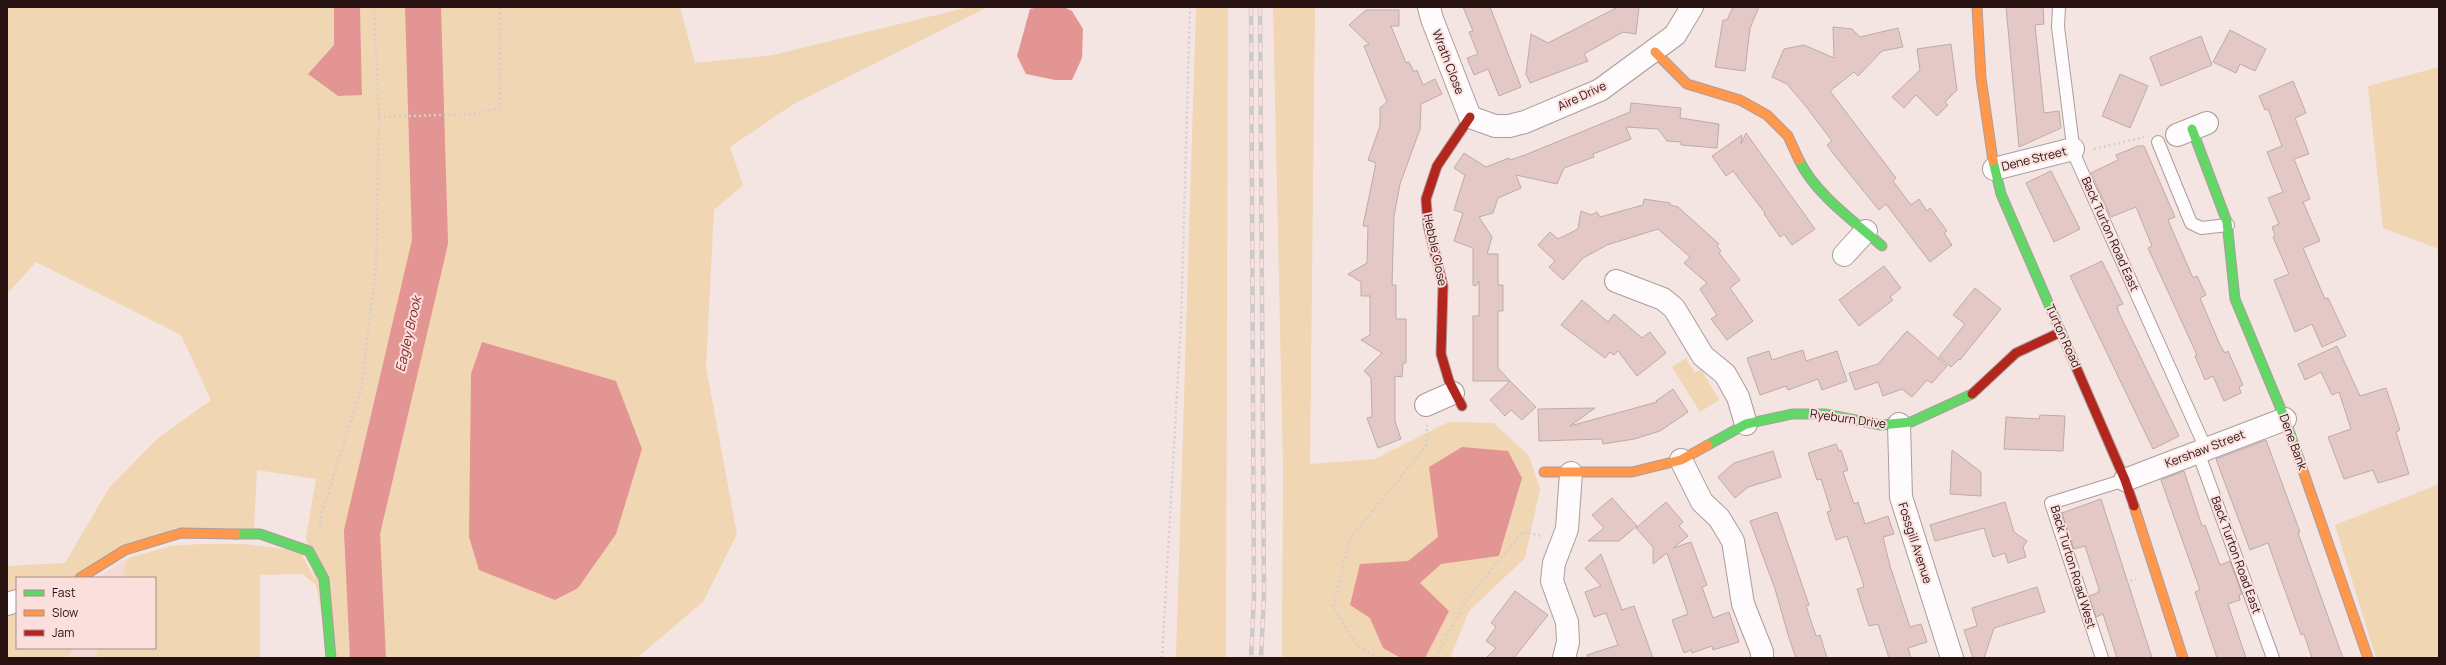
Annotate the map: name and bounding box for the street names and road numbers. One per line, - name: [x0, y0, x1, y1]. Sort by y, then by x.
- street label: Wrath Close: [1428, 27, 1469, 97]
- street label: Aire Drive: [1555, 77, 1609, 114]
- street label: Dene Street: [1999, 142, 2068, 175]
- street label: Back Turton Road East: [2078, 174, 2143, 294]
- street label: Hebble Close: [1420, 212, 1451, 288]
- street label: Turton Road: [2042, 301, 2085, 370]
- street label: Ryeburn Drive: [1809, 405, 1887, 432]
- street label: Dene Bank: [2275, 411, 2312, 473]
- street label: Kershaw Street: [2162, 425, 2247, 472]
- street label: Back Turton Road East: [2207, 494, 2266, 616]
- street label: Fossgill Avenue: [1894, 500, 1937, 586]
- street label: Back Turton Road West: [2047, 503, 2100, 631]

